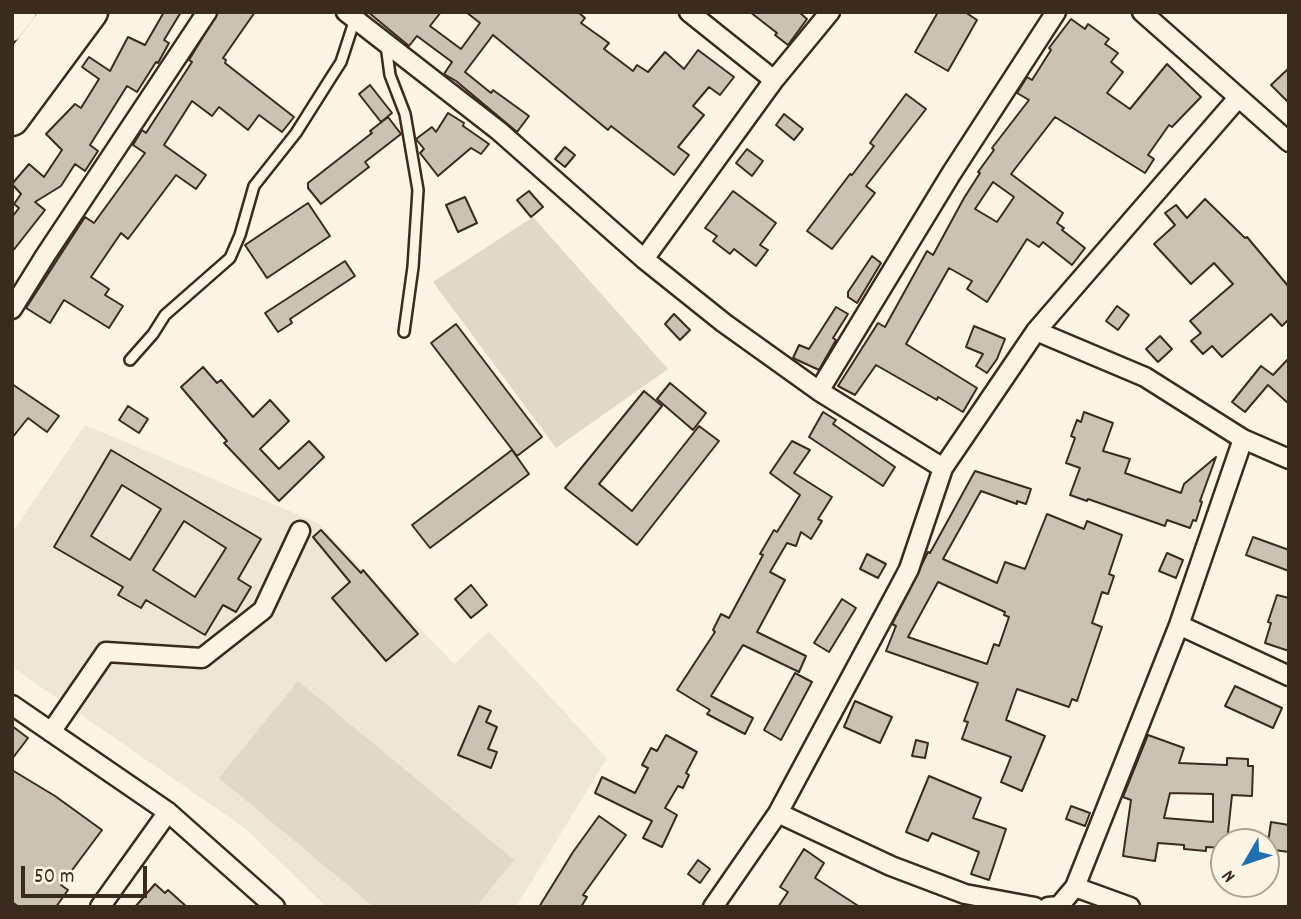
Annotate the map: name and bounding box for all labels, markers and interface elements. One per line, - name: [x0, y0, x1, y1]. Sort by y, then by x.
- north arrow: [1210, 828, 1280, 898]
- scale bar: [24, 852, 150, 896]
- text: 50 m: [34, 863, 74, 893]
- text: N: [1216, 863, 1243, 887]

